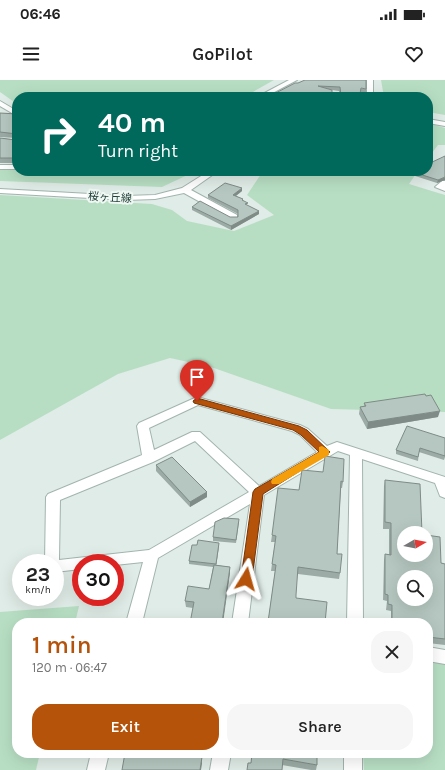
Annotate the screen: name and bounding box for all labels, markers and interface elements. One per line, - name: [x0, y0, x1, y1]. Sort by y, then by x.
- text: 06:46: [20, 5, 61, 23]
- icon: menu: [20, 43, 42, 65]
- text: GoPilot: [192, 43, 253, 65]
- icon: heart: [403, 43, 425, 65]
- text: 40 m: [98, 106, 166, 139]
- icon: right: [32, 108, 84, 160]
- text: Turn right: [98, 140, 178, 162]
- street label: 桜ヶ丘線: [88, 190, 132, 205]
- pin: [180, 360, 214, 401]
- icon: arrive: [186, 366, 208, 388]
- north arrow: [397, 526, 433, 562]
- map controls: [397, 526, 433, 606]
- speed limit sign: 30: [72, 554, 124, 606]
- position arrow: [225, 558, 267, 600]
- text: 23: [26, 563, 50, 586]
- button: search: [397, 570, 433, 606]
- text: km/h: [25, 584, 51, 596]
- text: 1 min: [32, 631, 92, 659]
- button: close: [371, 631, 413, 673]
- text: 120 m · 06:47: [32, 660, 107, 675]
- button: Exit: [32, 704, 219, 750]
- button: Share: [227, 704, 413, 750]

